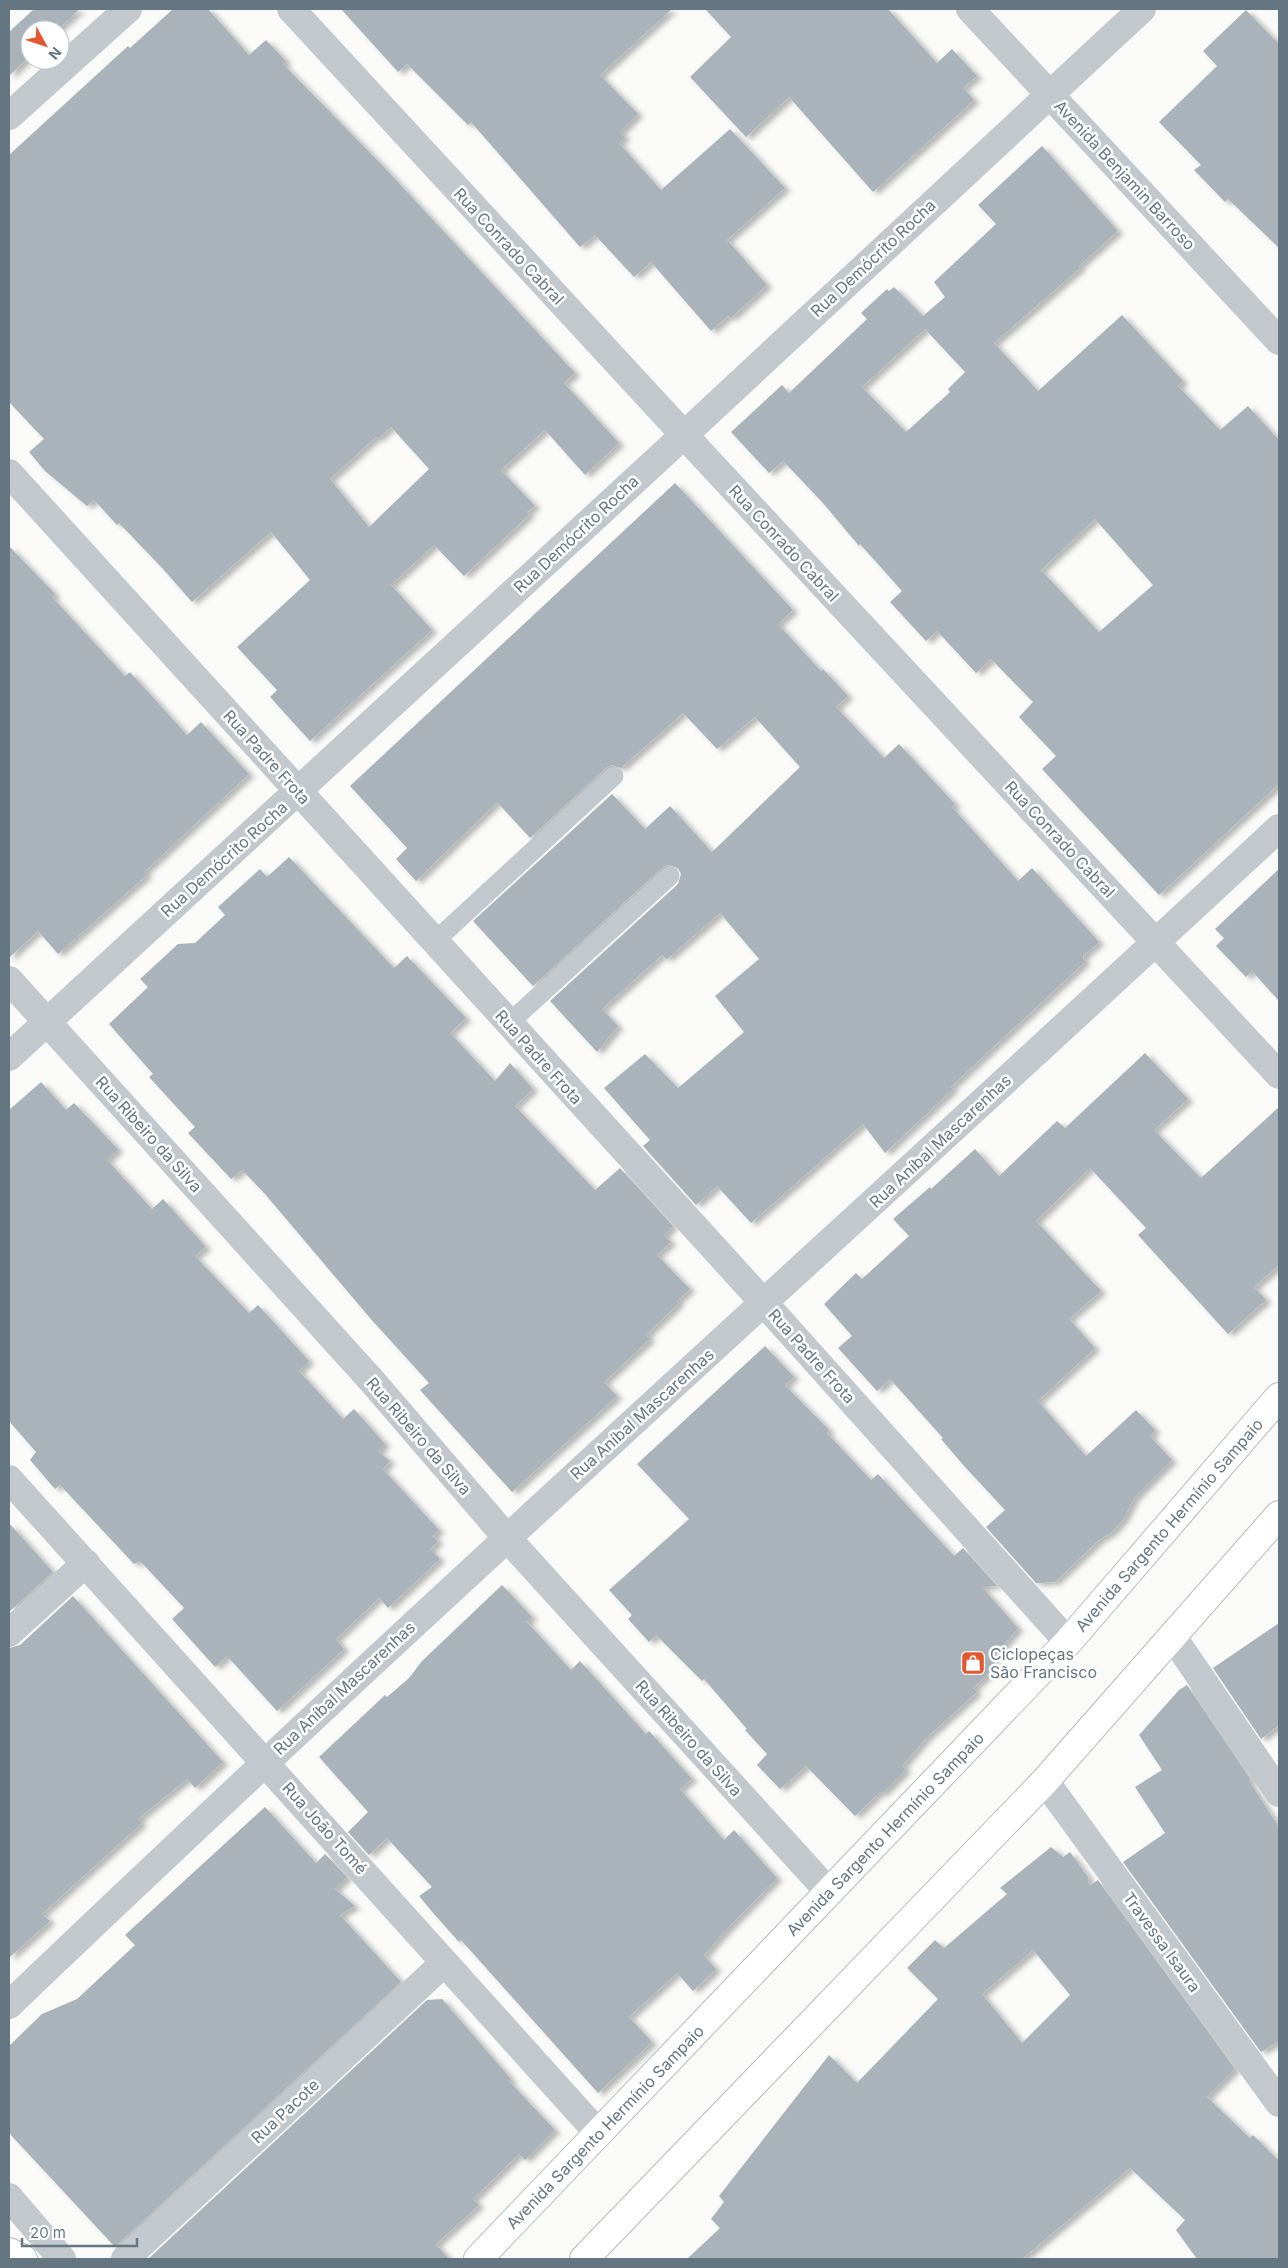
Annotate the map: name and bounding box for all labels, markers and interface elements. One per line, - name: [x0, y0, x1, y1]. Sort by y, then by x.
- north arrow: [20, 20, 70, 70]
- text: N: [45, 44, 65, 63]
- street label: Avenida Benjamin Barroso: [1050, 96, 1200, 254]
- street label: Rua Conrado Cabral: [450, 184, 568, 308]
- street label: Rua Demócrito Rocha: [806, 195, 940, 321]
- street label: Rua Demócrito Rocha: [509, 471, 643, 597]
- street label: Rua Conrado Cabral: [725, 481, 843, 605]
- street label: Rua Padre Frota: [219, 706, 315, 808]
- street label: Rua Conrado Cabral: [1001, 777, 1119, 901]
- street label: Rua Demócrito Rocha: [157, 797, 291, 921]
- street label: Rua Padre Frota: [491, 1006, 587, 1108]
- street label: Rua Aníbal Mascarenhas: [865, 1070, 1015, 1212]
- street label: Rua Ribeiro da Silva: [92, 1072, 206, 1196]
- street label: Rua Padre Frota: [764, 1305, 860, 1407]
- street label: Rua Aníbal Mascarenhas: [566, 1344, 718, 1484]
- street label: Rua Ribeiro da Silva: [362, 1373, 476, 1499]
- street label: Avenida Sargento Hermínio Sampaio: [1071, 1414, 1267, 1636]
- street label: Rua Aníbal Mascarenhas: [269, 1617, 419, 1759]
- place label: Ciclopeças São Francisco: [990, 1644, 1097, 1682]
- shop icon: Ciclopeças São Francisco: [960, 1650, 986, 1676]
- street label: Rua Ribeiro da Silva: [632, 1676, 746, 1800]
- street label: Avenida Sargento Hermínio Sampaio: [782, 1728, 988, 1940]
- street label: Rua João Tomé: [278, 1778, 372, 1878]
- street label: Travessa Isaura: [1119, 1888, 1205, 1996]
- street label: Avenida Sargento Hermínio Sampaio: [502, 2021, 708, 2233]
- street label: Rua Pacote: [247, 2074, 323, 2148]
- scale bar: [22, 2216, 138, 2248]
- text: 20 m: [30, 2223, 66, 2242]

